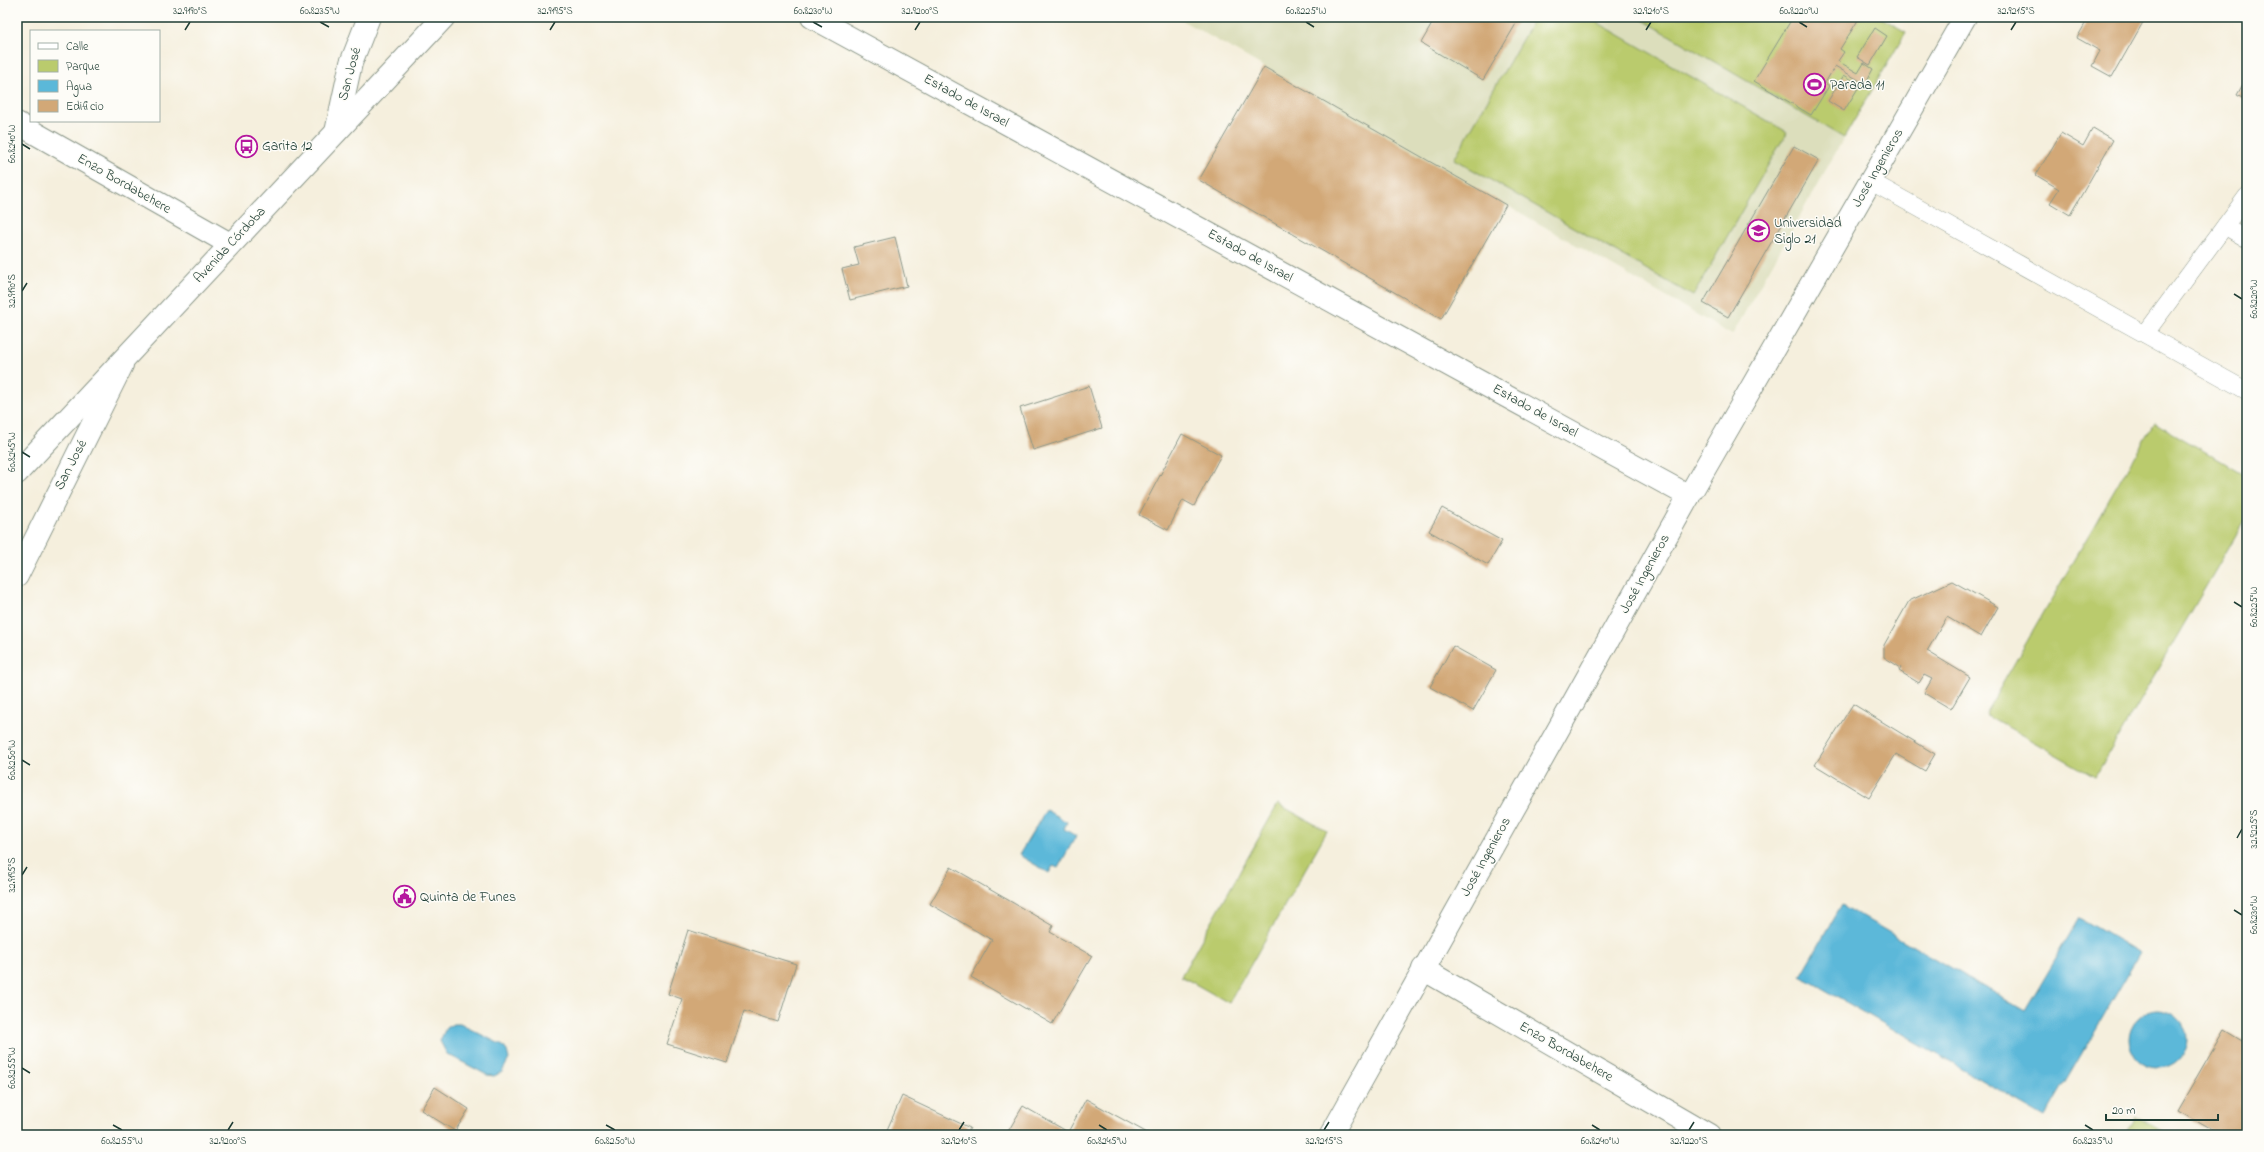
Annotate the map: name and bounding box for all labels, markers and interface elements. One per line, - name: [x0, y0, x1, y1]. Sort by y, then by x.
- text: 32.9190°S: [173, 4, 207, 19]
- text: 60.8235°W: [300, 4, 340, 19]
- text: 32.9195°S: [537, 4, 573, 19]
- text: 60.8230°W: [794, 4, 832, 19]
- text: 32.9200°S: [902, 4, 939, 19]
- text: 60.8225°W: [1286, 4, 1327, 19]
- text: 32.9210°S: [1633, 4, 1669, 19]
- text: 60.8220°W: [1779, 4, 1819, 19]
- text: 32.9215°S: [1997, 4, 2035, 19]
- legend: [30, 30, 160, 122]
- text: Calle: [66, 38, 89, 56]
- street label: San José: [333, 44, 367, 103]
- text: Parque: [66, 58, 100, 76]
- street label: Estado de Israel: [919, 69, 1013, 133]
- sports icon: Parada 11: [1802, 72, 1828, 98]
- place label: Parada 11: [1830, 75, 1885, 96]
- text: Agua: [66, 78, 92, 97]
- text: Edificio: [66, 98, 104, 116]
- text: 60.8240°W: [5, 125, 20, 163]
- street label: José Ingenieros: [1847, 125, 1910, 212]
- bus stop icon: Garita 12: [233, 133, 259, 159]
- place label: Garita 12: [262, 136, 312, 157]
- street label: Enzo Bordabehere: [73, 148, 176, 220]
- street label: Avenida Córdoba: [189, 202, 271, 288]
- place label: Universidad Siglo 21: [1774, 213, 1842, 251]
- school or university icon: Universidad Siglo 21: [1745, 218, 1771, 244]
- street label: Estado de Israel: [1203, 224, 1297, 288]
- text: 32.9190°S: [5, 274, 20, 308]
- text: 60.8220°W: [2247, 279, 2262, 319]
- street label: Estado de Israel: [1488, 379, 1582, 443]
- text: 60.8245°W: [5, 432, 20, 472]
- street label: San José: [49, 435, 93, 494]
- street label: José Ingenieros: [1614, 530, 1676, 618]
- text: 60.8225°W: [2247, 586, 2262, 627]
- text: 60.8250°W: [5, 740, 20, 780]
- text: 32.9225°S: [2247, 809, 2262, 848]
- street label: José Ingenieros: [1455, 813, 1517, 901]
- text: 32.9195°S: [5, 857, 20, 893]
- public building icon: Quinta de Funes: [392, 884, 418, 910]
- place label: Quinta de Funes: [420, 887, 516, 908]
- text: 60.8230°W: [2247, 896, 2262, 934]
- street label: Enzo Bordabehere: [1515, 1016, 1618, 1088]
- text: 60.8255°W: [5, 1047, 20, 1089]
- scale bar: [2106, 1096, 2218, 1122]
- text: 20 m: [2112, 1102, 2135, 1120]
- text: 60.8255°W: [101, 1134, 143, 1149]
- text: 32.9200°S: [210, 1134, 247, 1149]
- text: 60.8250°W: [595, 1134, 635, 1149]
- text: 32.9210°S: [941, 1134, 977, 1149]
- text: 60.8245°W: [1087, 1134, 1127, 1149]
- text: 32.9215°S: [1305, 1134, 1343, 1149]
- text: 60.8240°W: [1581, 1134, 1619, 1149]
- text: 32.9220°S: [1670, 1134, 1708, 1149]
- text: 60.8235°W: [2073, 1134, 2113, 1149]

